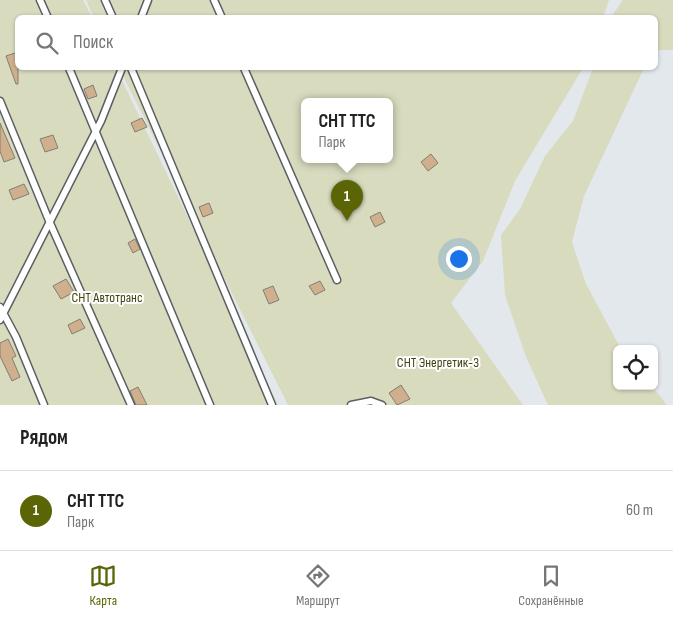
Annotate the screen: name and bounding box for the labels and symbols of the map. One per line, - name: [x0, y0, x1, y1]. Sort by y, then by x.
- pin: 1: [331, 180, 363, 221]
- your location: [446, 246, 472, 272]
- park label: СНТ Автотранс: [71, 289, 143, 306]
- park label: СНТ Энергетик-3: [397, 354, 479, 371]

